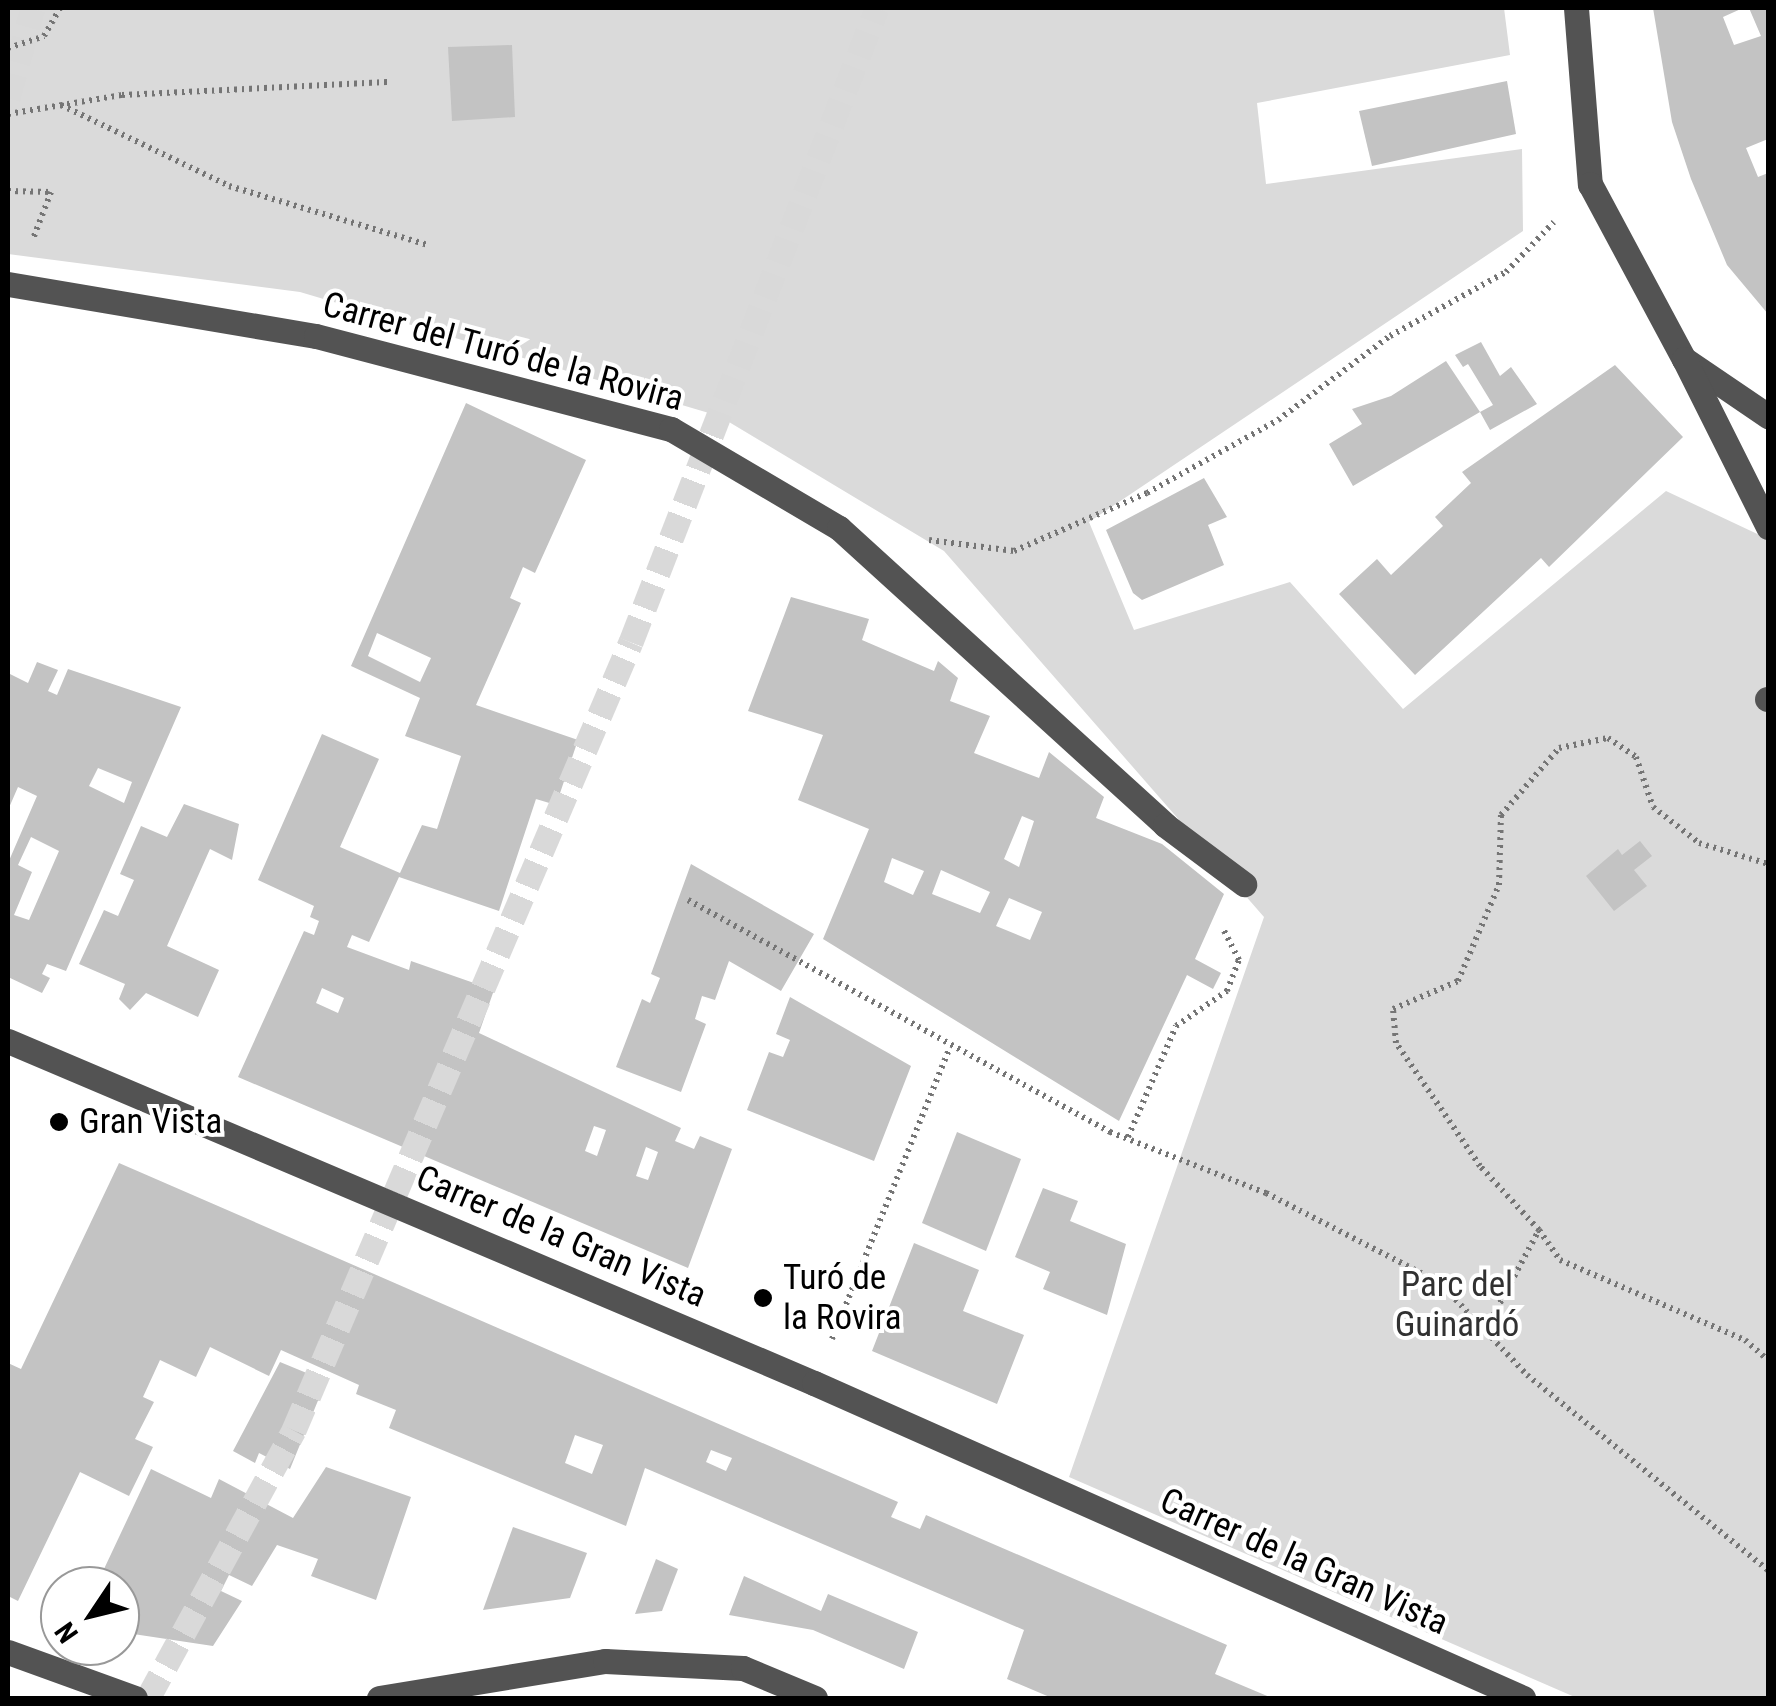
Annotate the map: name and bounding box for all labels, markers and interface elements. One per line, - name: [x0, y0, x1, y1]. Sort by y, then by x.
- street label: Carrer del Turó de la Rovira: [318, 284, 688, 420]
- place label: Gran Vista: [79, 1101, 222, 1143]
- marker: Gran Vista: [48, 1111, 70, 1133]
- street label: Carrer de la Gran Vista: [410, 1157, 712, 1317]
- place label: Turó de la Rovira: [783, 1257, 901, 1339]
- park label: Parc del Guinardó: [1395, 1264, 1519, 1346]
- marker: Turó de la Rovira: [752, 1287, 774, 1309]
- street label: Carrer de la Gran Vista: [1154, 1480, 1454, 1644]
- north arrow: [40, 1566, 140, 1666]
- text: N: [48, 1616, 85, 1649]

